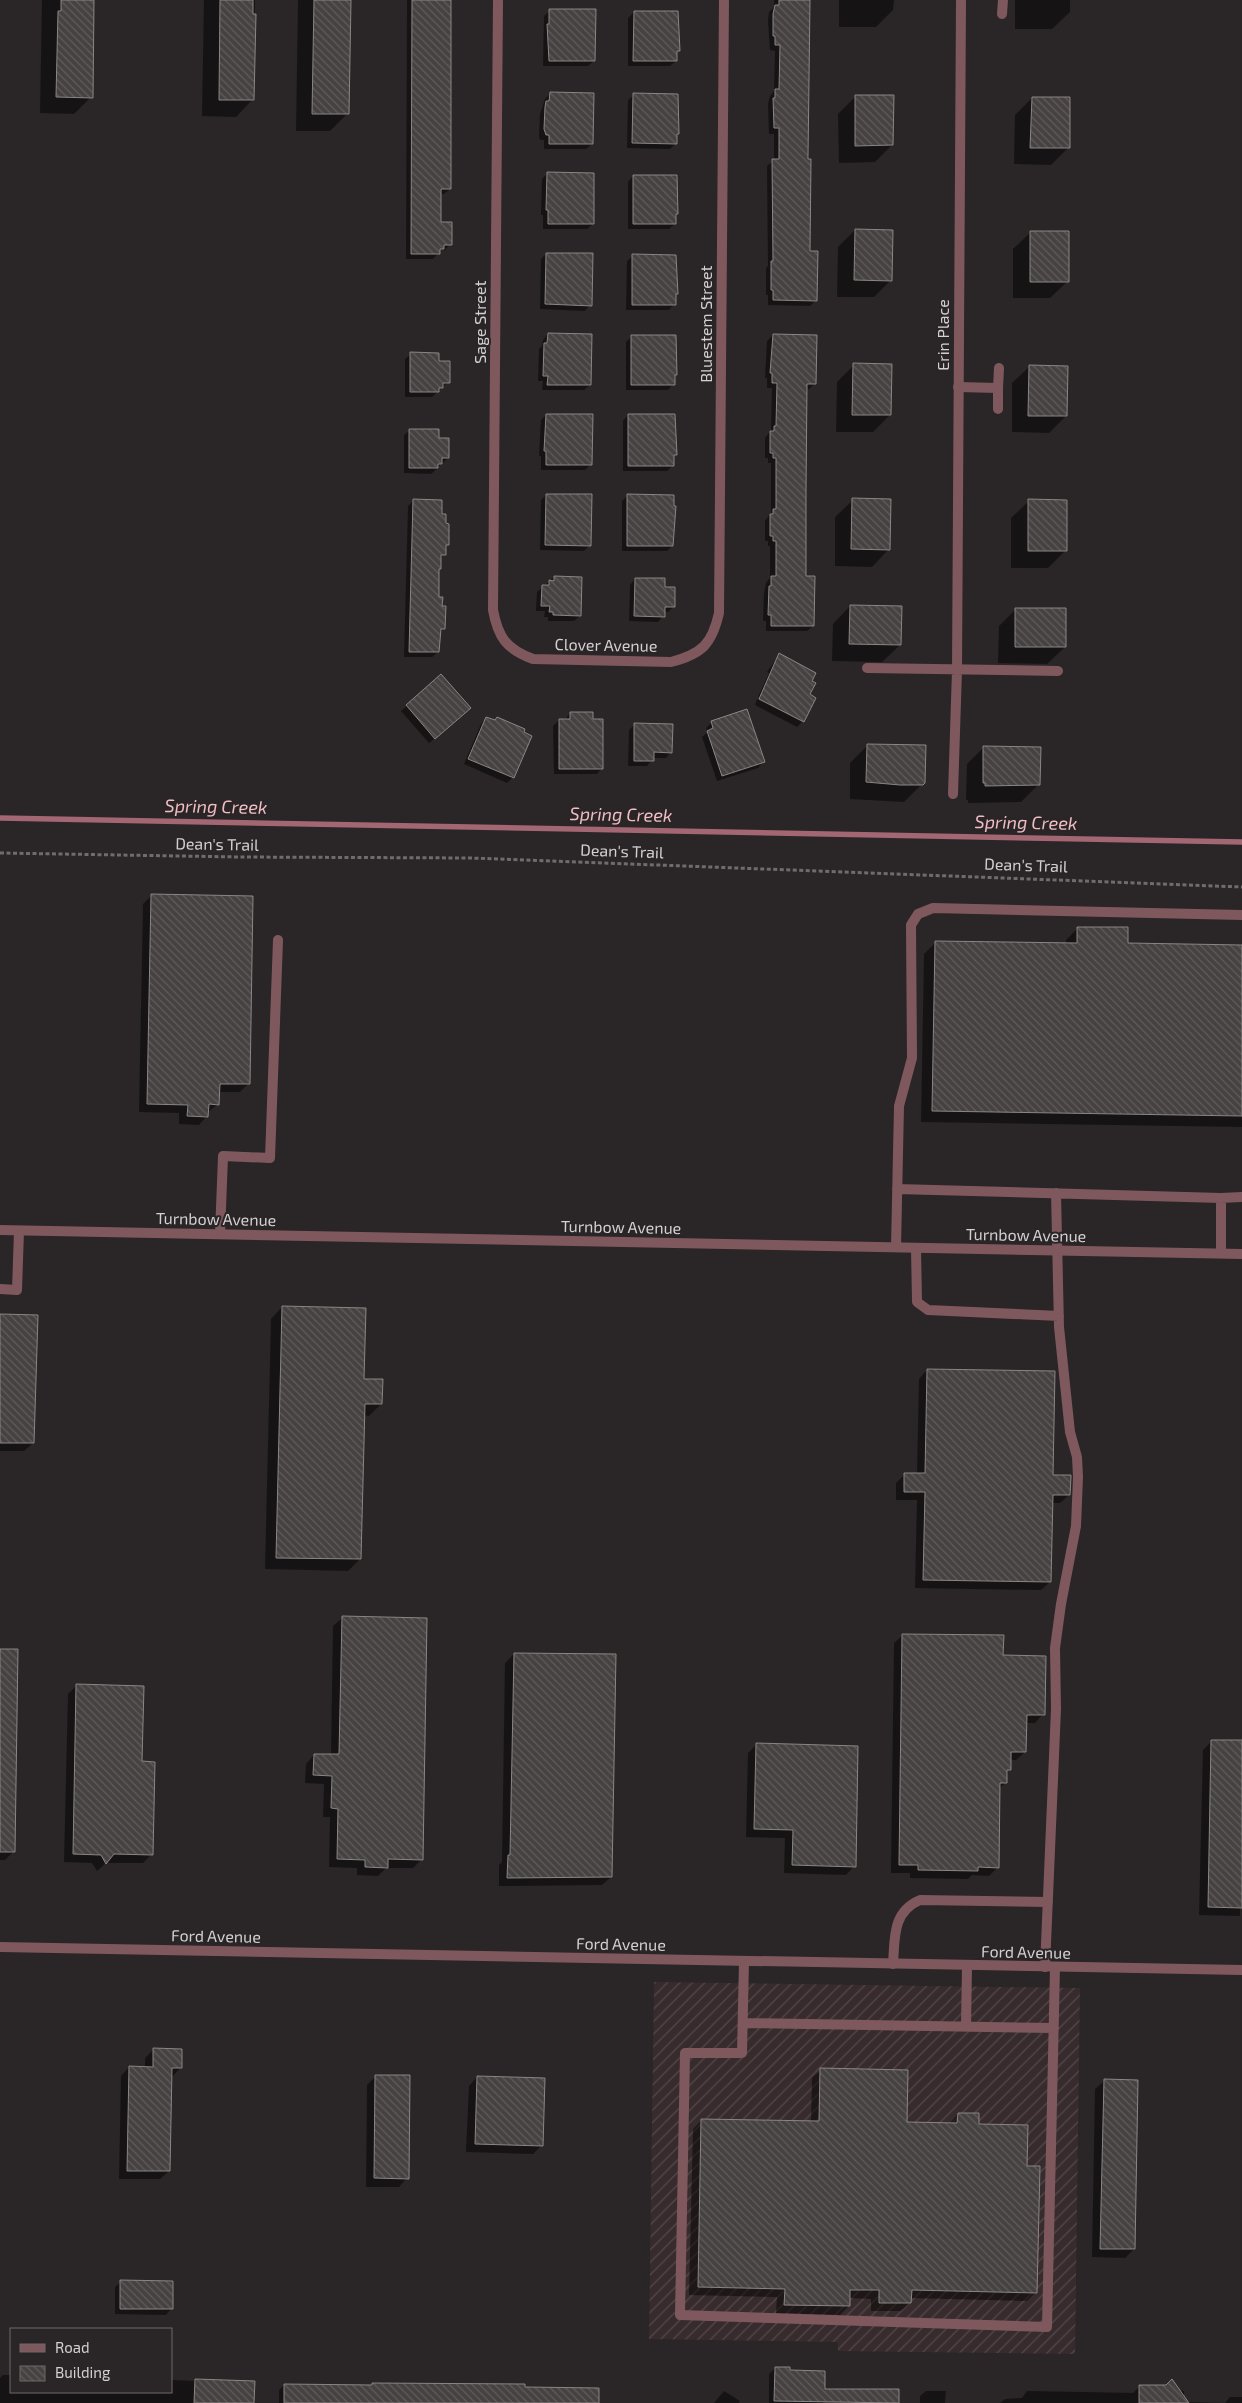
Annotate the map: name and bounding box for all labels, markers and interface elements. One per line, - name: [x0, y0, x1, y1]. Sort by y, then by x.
- street label: Bluestem Street: [696, 265, 715, 383]
- street label: Sage Street: [470, 280, 489, 364]
- street label: Erin Place: [933, 299, 952, 371]
- street label: Clover Avenue: [554, 634, 658, 655]
- water label: Spring Creek: [164, 794, 268, 818]
- water label: Spring Creek: [569, 802, 673, 826]
- water label: Spring Creek: [974, 810, 1078, 834]
- street label: Dean's Trail: [175, 833, 259, 854]
- street label: Dean's Trail: [580, 840, 664, 861]
- street label: Dean's Trail: [984, 854, 1068, 875]
- street label: Turnbow Avenue: [156, 1208, 276, 1229]
- street label: Turnbow Avenue: [561, 1216, 681, 1237]
- street label: Turnbow Avenue: [966, 1224, 1086, 1245]
- street label: Ford Avenue: [171, 1925, 261, 1946]
- street label: Ford Avenue: [576, 1933, 666, 1954]
- street label: Ford Avenue: [981, 1941, 1071, 1962]
- legend: [10, 2328, 172, 2393]
- text: Road: [55, 2338, 90, 2356]
- text: Building: [55, 2363, 111, 2381]

